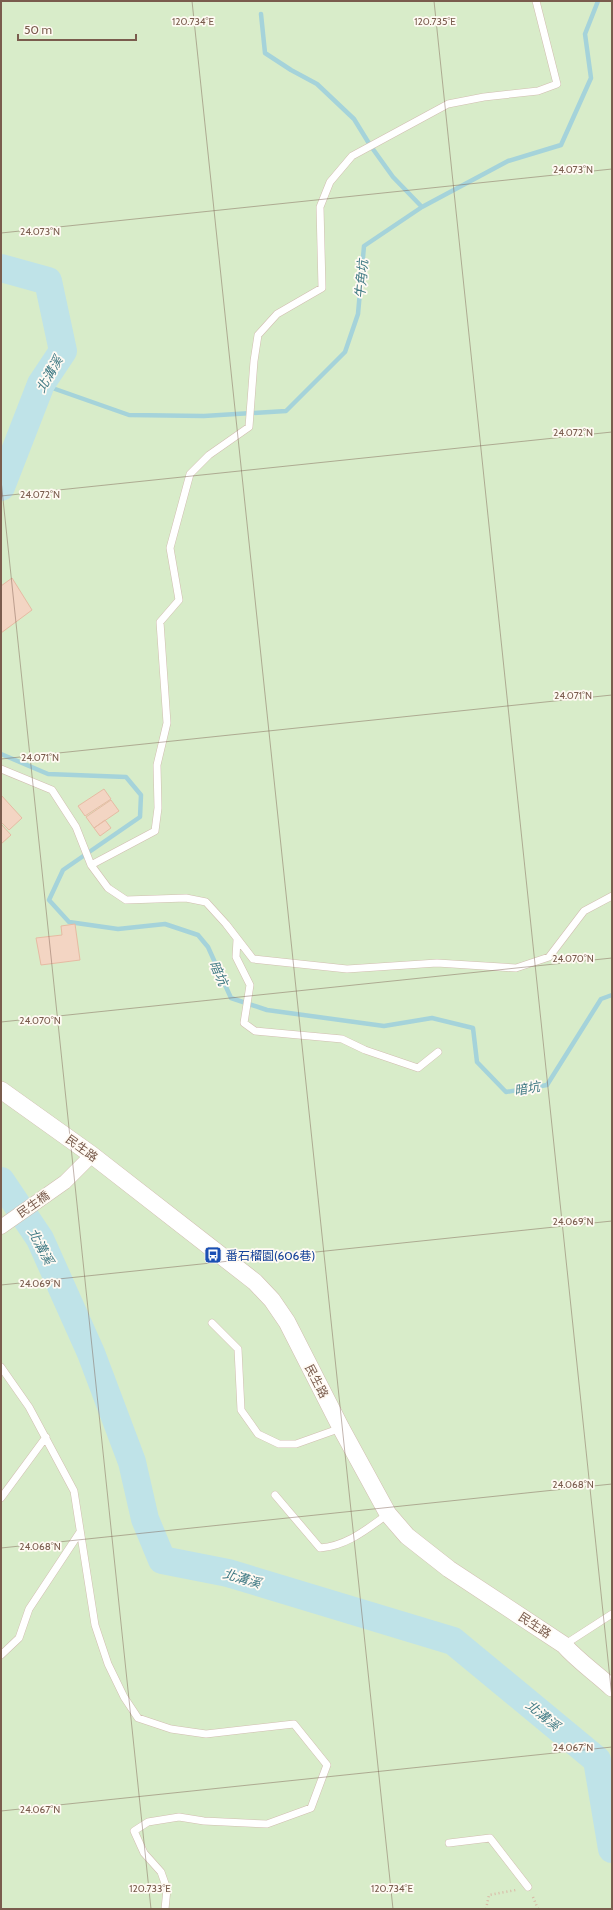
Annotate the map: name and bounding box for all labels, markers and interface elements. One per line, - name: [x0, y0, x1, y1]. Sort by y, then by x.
- text: 120.734°E: [172, 15, 214, 28]
- text: 120.735°E: [414, 15, 456, 28]
- scale bar: [18, 16, 136, 42]
- text: 50 m: [24, 22, 52, 37]
- text: 24.073°N: [553, 163, 593, 176]
- text: 24.073°N: [20, 225, 60, 238]
- water label: 牛角坑: [351, 257, 371, 299]
- water label: 北溝溪: [32, 351, 67, 395]
- text: 24.072°N: [553, 426, 593, 439]
- text: 24.072°N: [20, 488, 60, 501]
- text: 24.071°N: [554, 689, 592, 702]
- text: 24.071°N: [21, 751, 59, 764]
- text: 24.070°N: [552, 952, 594, 965]
- water label: 暗坑: [206, 958, 232, 990]
- text: 24.070°N: [19, 1014, 61, 1027]
- water label: 暗坑: [513, 1078, 543, 1098]
- street label: 民生路: [63, 1131, 101, 1165]
- street label: 民生橋: [14, 1188, 52, 1220]
- text: 24.069°N: [552, 1215, 594, 1228]
- water label: 北溝溪: [25, 1225, 58, 1269]
- bus stop icon: 番石榴園(606巷): [203, 1245, 223, 1265]
- place label: 番石榴園(606巷): [226, 1248, 315, 1263]
- text: 24.069°N: [19, 1277, 61, 1290]
- street label: 民生路: [302, 1362, 332, 1400]
- text: 24.068°N: [552, 1478, 594, 1491]
- text: 24.068°N: [19, 1540, 61, 1553]
- water label: 北溝溪: [221, 1565, 265, 1592]
- street label: 民生路: [516, 1609, 554, 1641]
- water label: 北溝溪: [523, 1697, 565, 1735]
- text: 24.067°N: [553, 1741, 593, 1754]
- text: 24.067°N: [20, 1803, 60, 1816]
- text: 120.733°E: [129, 1882, 171, 1895]
- text: 120.734°E: [371, 1882, 413, 1895]

